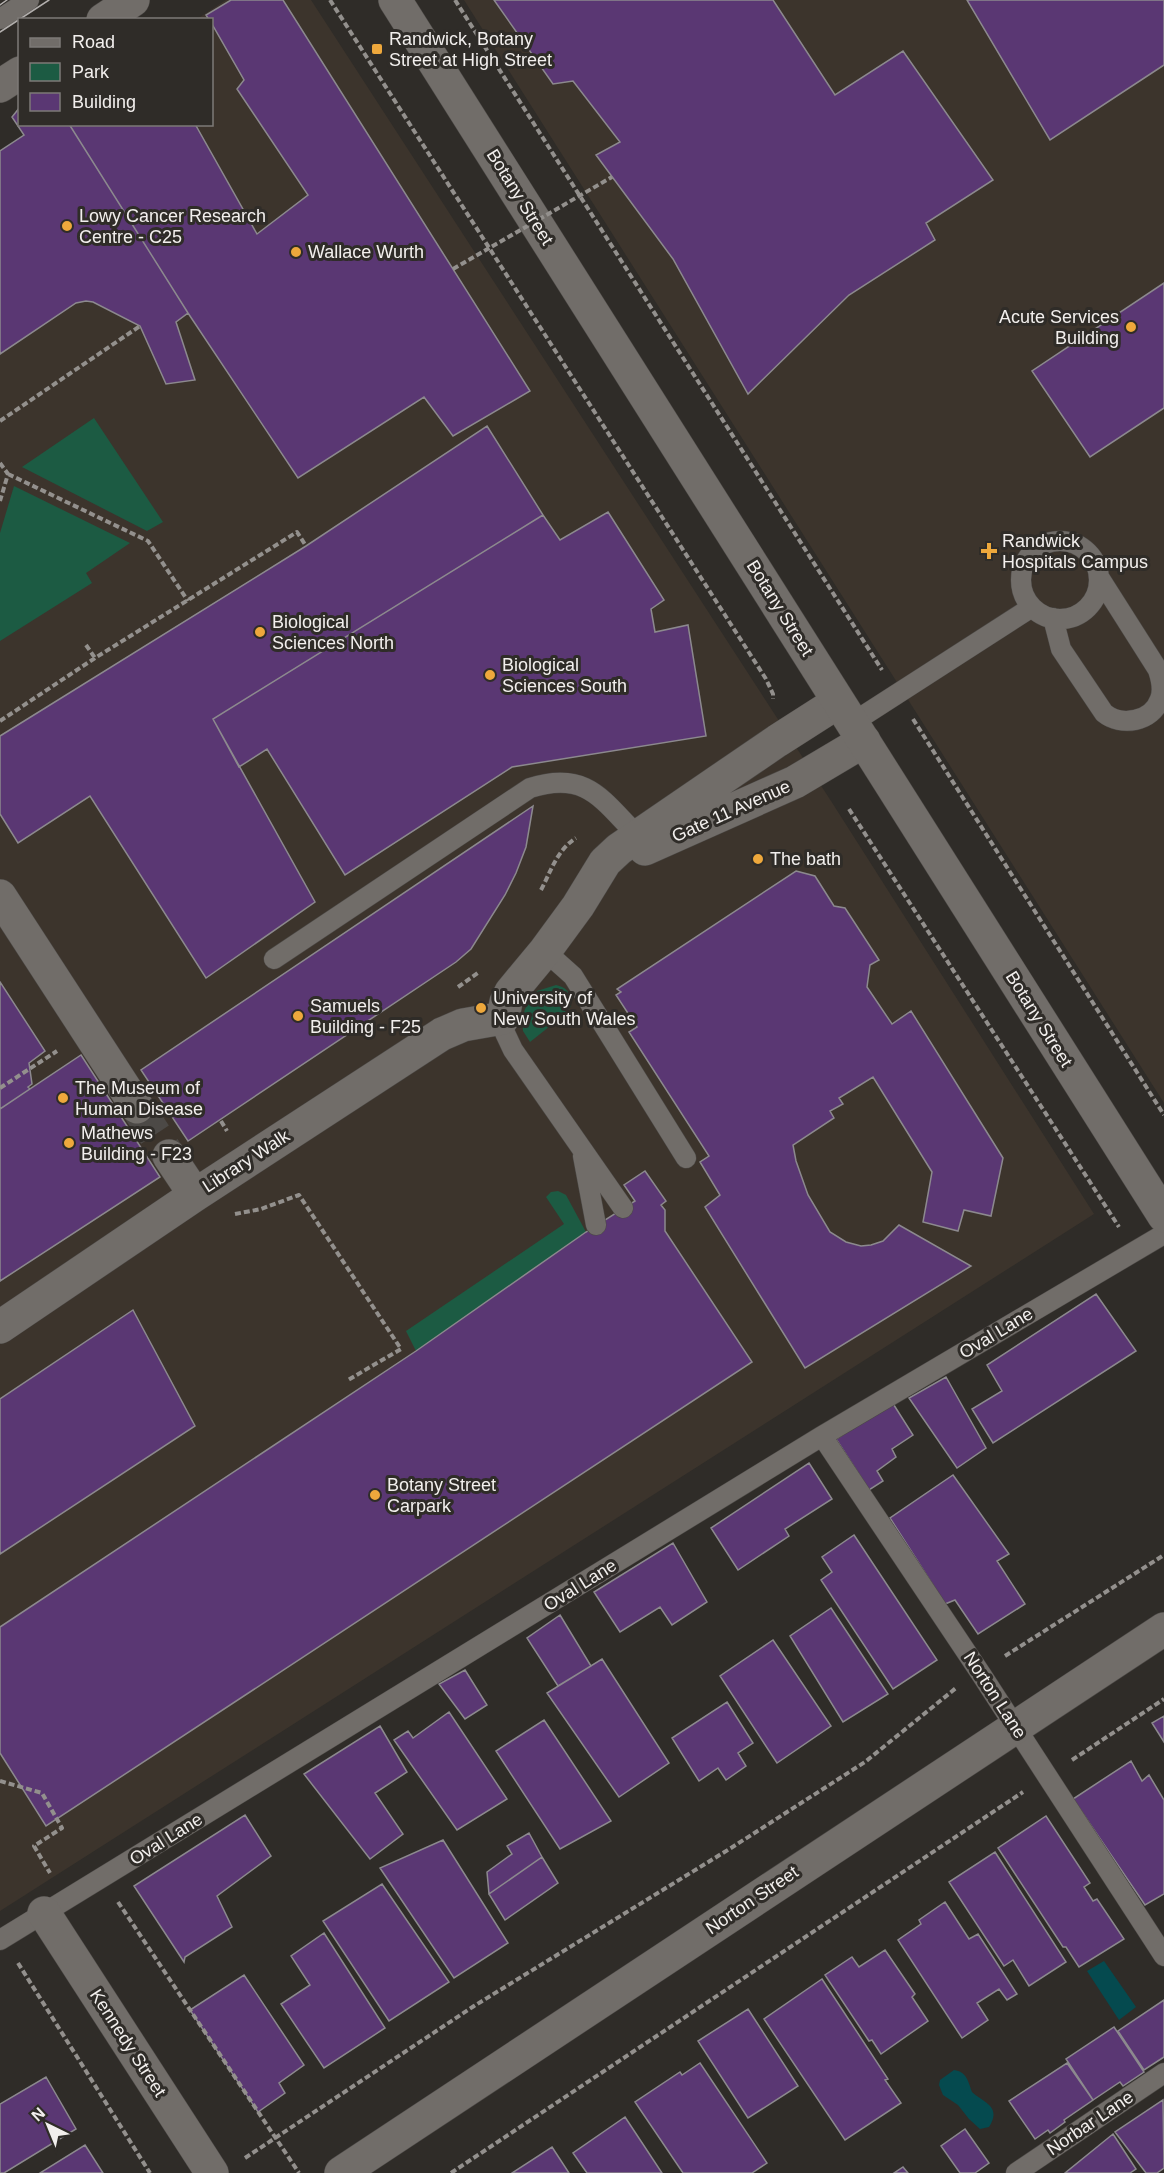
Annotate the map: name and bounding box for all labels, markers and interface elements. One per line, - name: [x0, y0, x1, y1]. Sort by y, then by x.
- legend: [18, 18, 213, 126]
- place label: Randwick, Botany Street at High Street: [389, 29, 552, 70]
- text: Road: [72, 32, 115, 52]
- marker: Randwick, Botany Street at High Street: [370, 42, 384, 56]
- text: Park: [72, 62, 110, 82]
- text: Building: [72, 92, 136, 112]
- street label: Botany Street: [483, 145, 557, 249]
- place label: Lowy Cancer Research Centre - C25: [79, 206, 266, 247]
- marker: Lowy Cancer Research Centre - C25: [60, 219, 74, 233]
- place label: Wallace Wurth: [308, 242, 424, 262]
- marker: Wallace Wurth: [289, 245, 303, 259]
- place label: Acute Services Building: [999, 307, 1119, 348]
- marker: Acute Services Building: [1124, 320, 1138, 334]
- place label: Randwick Hospitals Campus: [1002, 531, 1148, 572]
- marker: Randwick Hospitals Campus: [980, 542, 998, 560]
- street label: Botany Street: [743, 556, 817, 660]
- place label: Biological Sciences North: [272, 612, 394, 653]
- marker: Biological Sciences North: [253, 625, 267, 639]
- place label: Biological Sciences South: [502, 655, 627, 696]
- marker: Biological Sciences South: [483, 668, 497, 682]
- street label: Gate 11 Avenue: [669, 776, 793, 846]
- place label: The bath: [770, 849, 841, 869]
- marker: The bath: [751, 852, 765, 866]
- street label: Botany Street: [1002, 967, 1076, 1071]
- place label: University of New South Wales: [493, 988, 635, 1029]
- place label: Samuels Building - F25: [310, 996, 421, 1037]
- marker: University of New South Wales: [474, 1001, 488, 1015]
- marker: Samuels Building - F25: [291, 1009, 305, 1023]
- place label: The Museum of Human Disease: [75, 1078, 203, 1119]
- marker: The Museum of Human Disease: [56, 1091, 70, 1105]
- place label: Mathews Building - F23: [81, 1123, 192, 1164]
- street label: Library Walk: [199, 1125, 294, 1196]
- marker: Mathews Building - F23: [62, 1136, 76, 1150]
- street label: Oval Lane: [956, 1303, 1036, 1363]
- place label: Botany Street Carpark: [387, 1475, 496, 1516]
- marker: Botany Street Carpark: [368, 1488, 382, 1502]
- street label: Oval Lane: [540, 1555, 620, 1615]
- street label: Norton Lane: [960, 1648, 1030, 1742]
- street label: Oval Lane: [126, 1809, 206, 1869]
- street label: Norton Street: [702, 1862, 802, 1938]
- street label: Kennedy Street: [86, 1986, 170, 2100]
- street label: Norbar Lane: [1043, 2087, 1137, 2159]
- north arrow: [18, 2095, 78, 2155]
- text: N: [28, 2104, 48, 2125]

